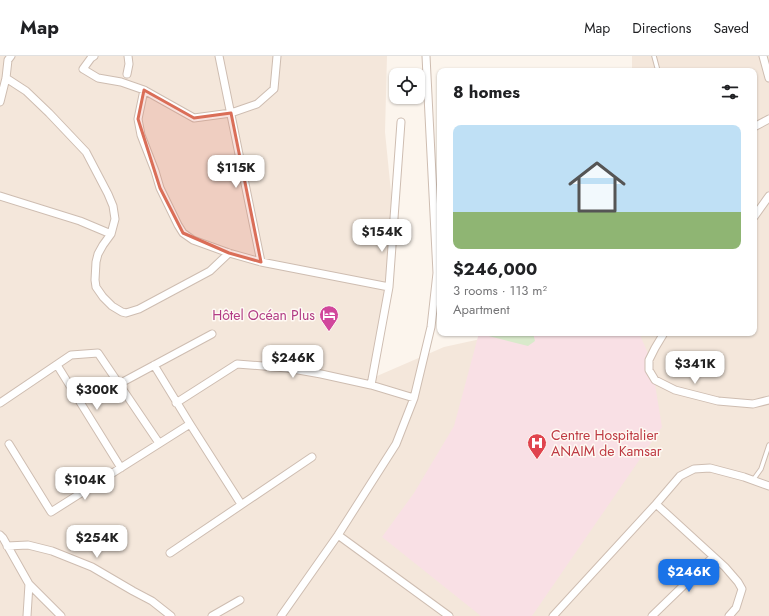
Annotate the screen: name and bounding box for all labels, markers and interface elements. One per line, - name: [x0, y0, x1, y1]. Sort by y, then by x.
- text: Map: [20, 14, 59, 41]
- text: Map: [584, 18, 610, 38]
- text: Directions: [632, 18, 692, 38]
- text: Saved: [714, 18, 749, 38]
- map controls: [389, 68, 425, 104]
- button: locate: [389, 68, 425, 104]
- text: 8 homes: [453, 80, 520, 104]
- icon: filters: [719, 81, 741, 103]
- icon: home: [561, 151, 633, 223]
- pin: $115K: [208, 155, 264, 189]
- text: $115K: [217, 158, 255, 177]
- pin: $154K: [354, 219, 410, 253]
- text: $154K: [361, 222, 403, 241]
- text: $246,000: [453, 257, 537, 281]
- text: 3 rooms · 113 m²: [453, 281, 547, 300]
- text: Apartment: [453, 300, 510, 319]
- hotel icon: Hôtel Océan Plus: [318, 304, 340, 332]
- place label: Hôtel Océan Plus: [212, 305, 315, 325]
- pin: $246K: [265, 345, 321, 379]
- text: $246K: [271, 348, 315, 367]
- pin: $341K: [667, 351, 723, 385]
- text: $341K: [675, 354, 715, 373]
- pin: $300K: [69, 377, 125, 411]
- text: $300K: [76, 380, 118, 399]
- place label: Centre Hospitalier ANAIM de Kamsar: [551, 425, 662, 461]
- hospital icon: Centre Hospitalier ANAIM de Kamsar: [526, 432, 548, 460]
- pin: $104K: [57, 467, 113, 501]
- text: $104K: [64, 470, 106, 489]
- pin: $254K: [69, 525, 125, 559]
- text: $254K: [75, 528, 119, 547]
- pin: $246K: [661, 559, 717, 593]
- text: $246K: [667, 562, 711, 581]

